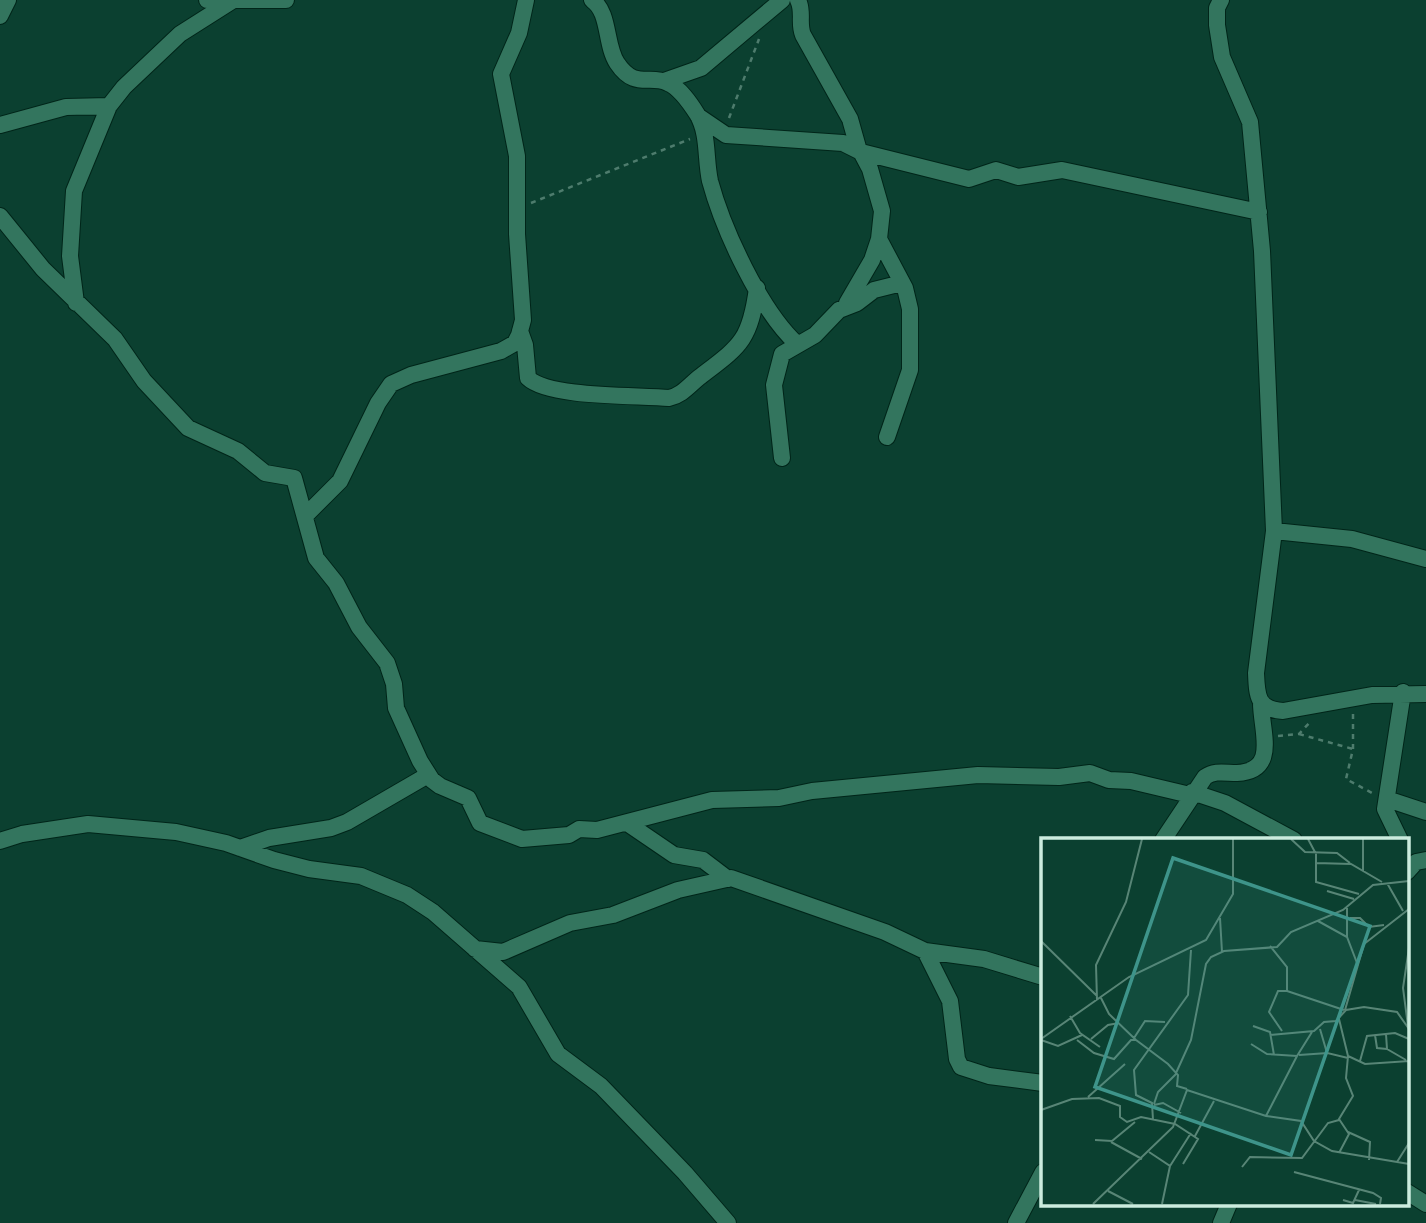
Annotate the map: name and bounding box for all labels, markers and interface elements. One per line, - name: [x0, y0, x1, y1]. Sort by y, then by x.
- inset map: [1041, 838, 1408, 1206]

